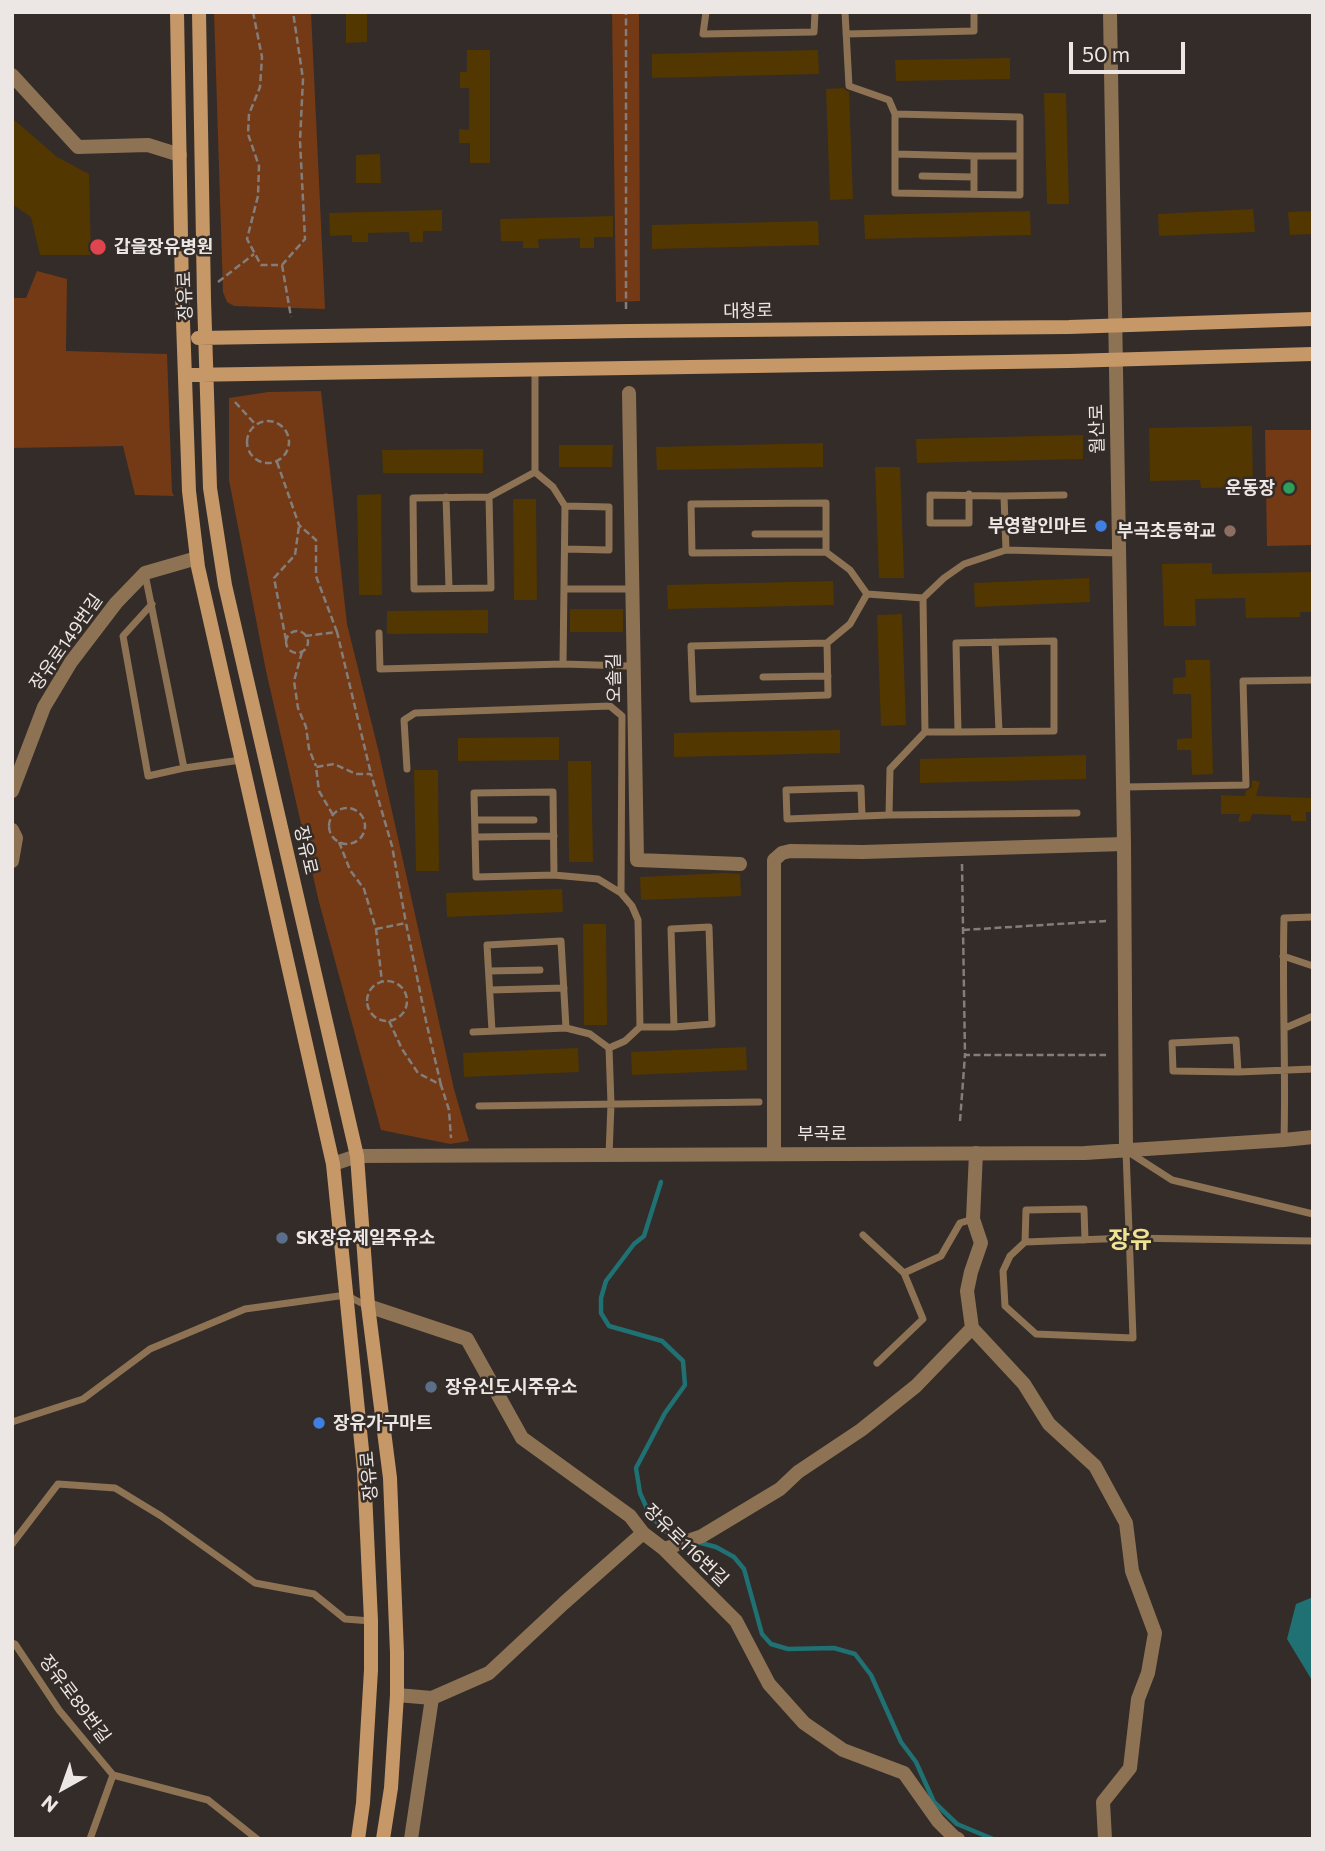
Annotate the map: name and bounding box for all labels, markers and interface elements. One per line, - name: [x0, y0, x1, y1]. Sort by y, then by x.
- scale bar: [1073, 28, 1188, 72]
- text: 50 m: [1082, 41, 1130, 66]
- place label: 갑을장유병원: [114, 236, 213, 258]
- marker: 갑을장유병원: [88, 237, 108, 257]
- street label: 장유로: [173, 271, 197, 321]
- street label: 대청로: [723, 300, 773, 322]
- street label: 월산로: [1086, 404, 1108, 454]
- place label: 운동장: [1225, 477, 1275, 499]
- marker: 운동장: [1281, 480, 1297, 496]
- place label: 부영할인마트: [988, 515, 1087, 537]
- marker: 부영할인마트: [1093, 518, 1109, 534]
- place label: 부곡초등학교: [1117, 520, 1216, 542]
- marker: 부곡초등학교: [1222, 523, 1238, 539]
- street label: 장유로149번길: [25, 590, 107, 694]
- street label: 오솔길: [603, 653, 625, 703]
- street label: 장유로: [290, 823, 322, 877]
- street label: 부곡로: [797, 1123, 847, 1145]
- district label: 장유: [1108, 1226, 1152, 1254]
- place label: SK장유제일주유소: [296, 1227, 435, 1249]
- marker: SK장유제일주유소: [274, 1230, 290, 1246]
- place label: 장유신도시주유소: [445, 1376, 577, 1398]
- marker: 장유신도시주유소: [423, 1379, 439, 1395]
- place label: 장유가구마트: [333, 1412, 432, 1434]
- marker: 장유가구마트: [311, 1415, 327, 1431]
- street label: 장유로: [356, 1450, 382, 1502]
- street label: 장유로116번길: [639, 1499, 733, 1591]
- street label: 장유로89번길: [35, 1651, 115, 1747]
- north arrow: [28, 1753, 98, 1823]
- text: N: [36, 1791, 62, 1818]

